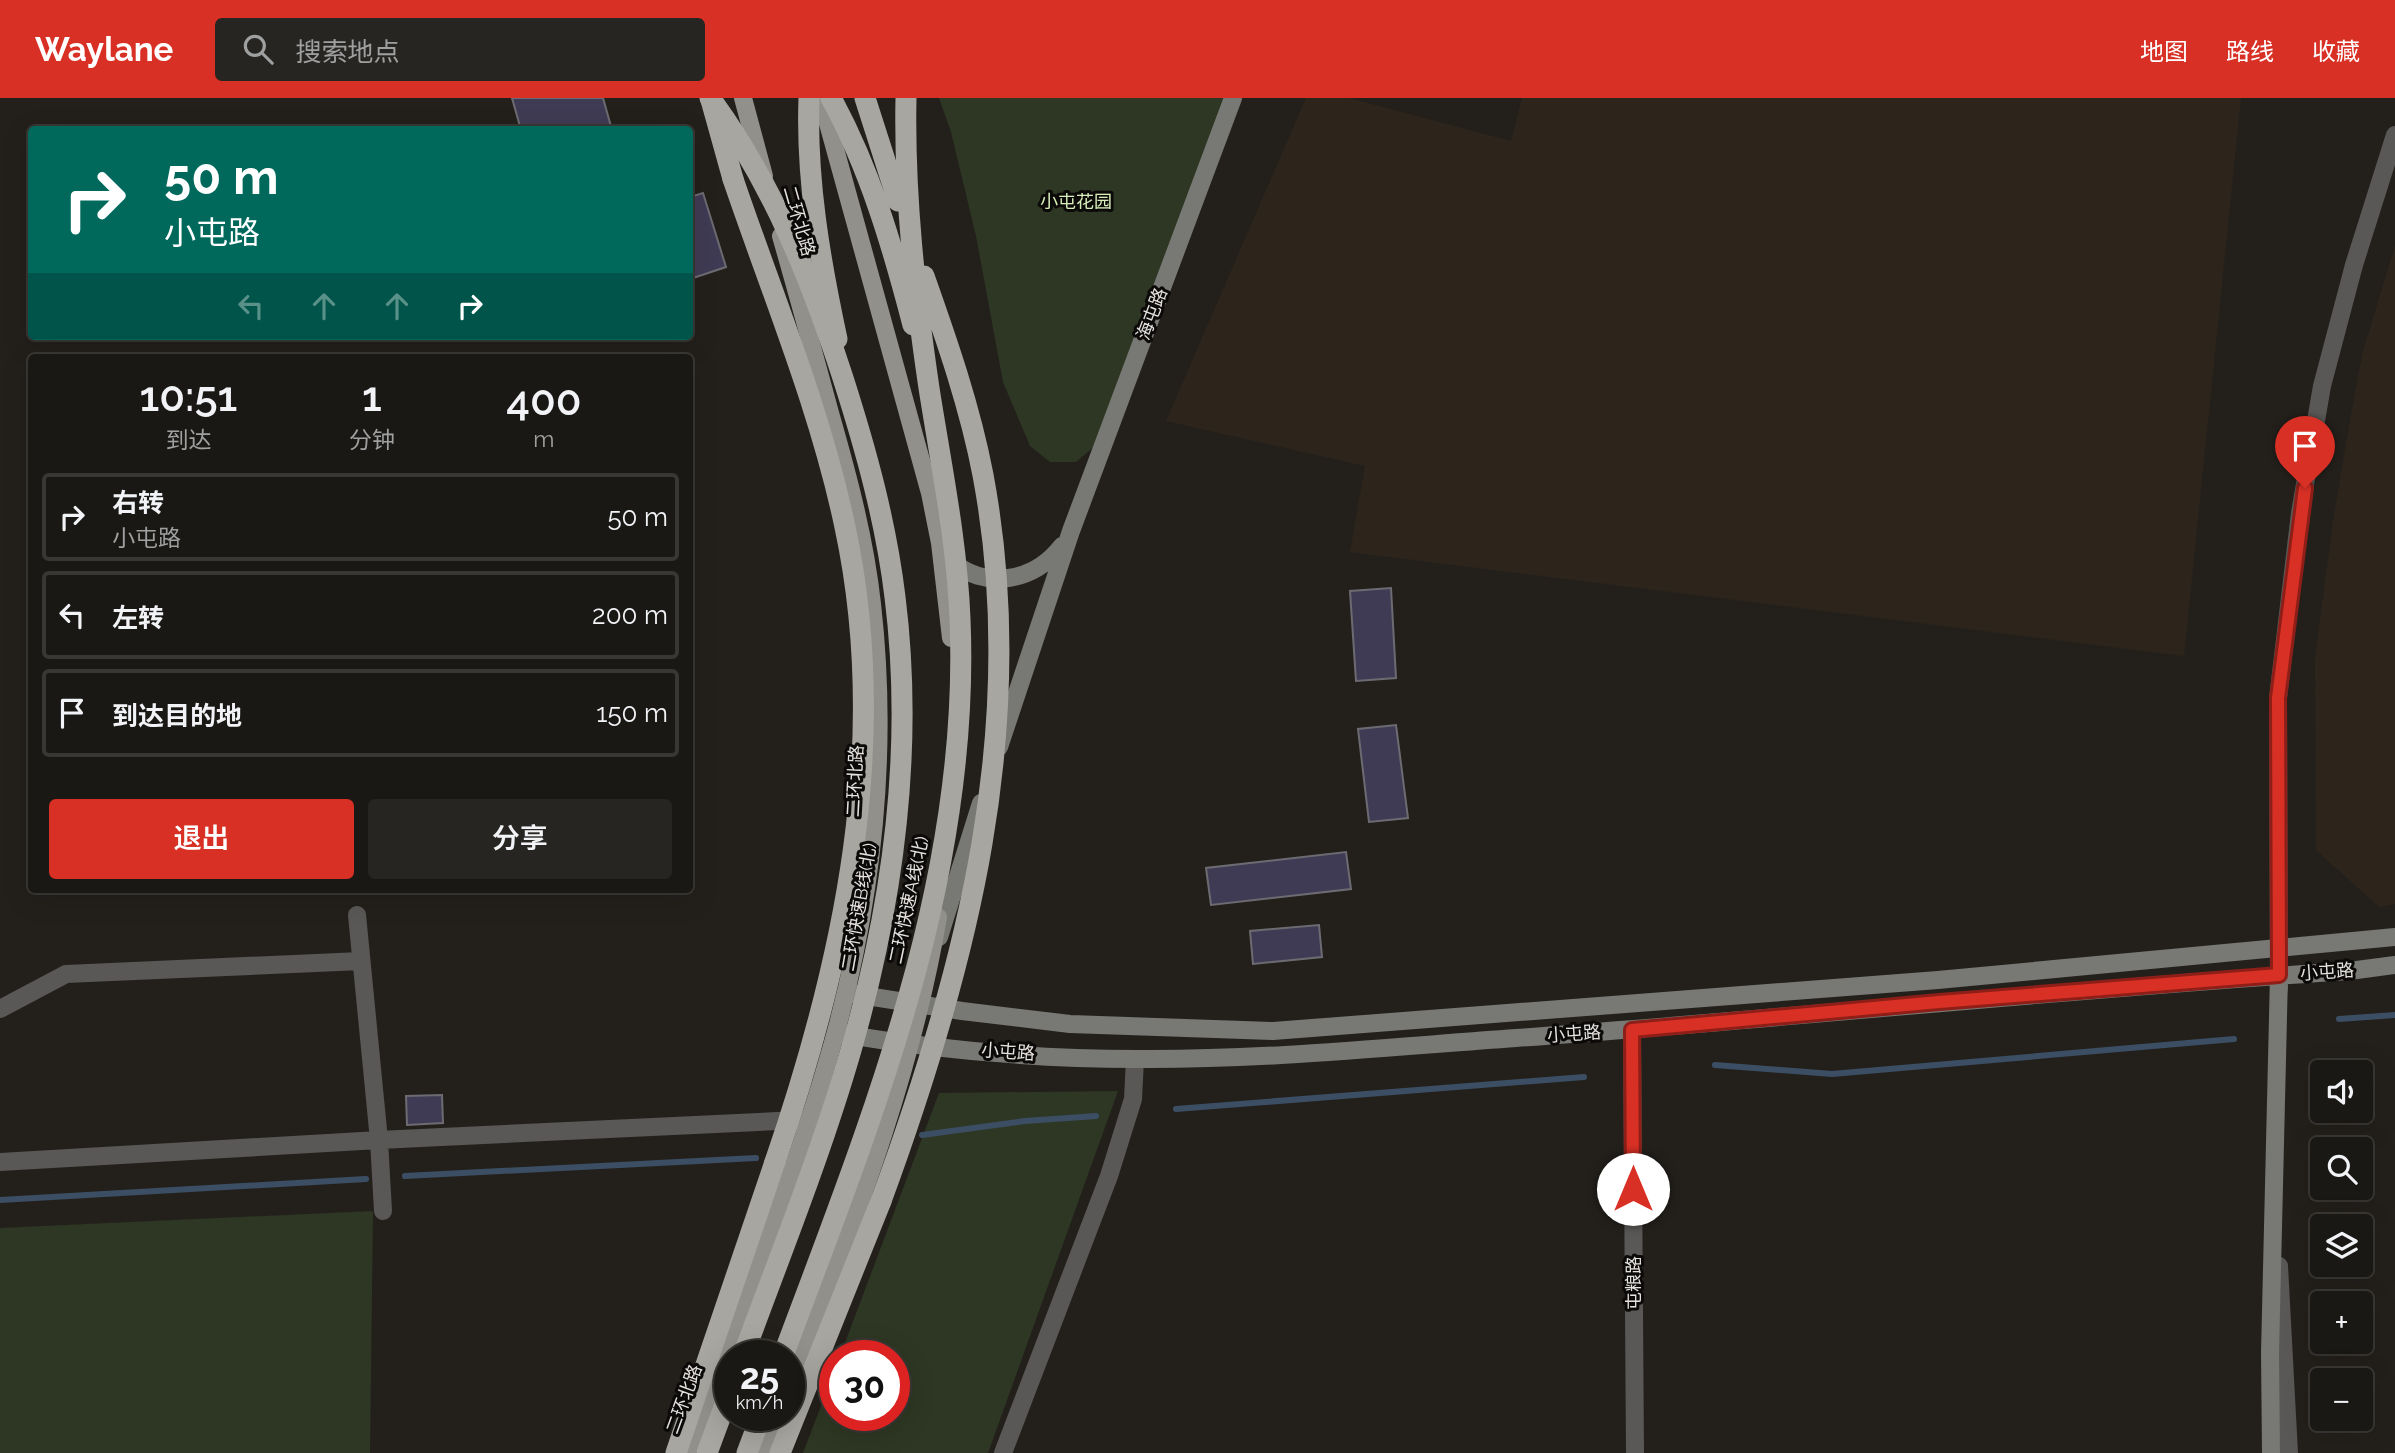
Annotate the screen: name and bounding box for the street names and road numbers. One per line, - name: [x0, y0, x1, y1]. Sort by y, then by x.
- street label: 二环北路: [779, 183, 819, 258]
- street label: 海屯路: [1132, 285, 1171, 343]
- street label: 二环北路: [842, 744, 867, 817]
- street label: 二环快速A线(北): [885, 834, 932, 966]
- street label: 二环快速B线(北): [837, 841, 880, 973]
- street label: 小屯路: [2299, 959, 2355, 984]
- street label: 小屯路: [1546, 1021, 1602, 1046]
- street label: 小屯路: [980, 1039, 1036, 1064]
- street label: 屯粮路: [1623, 1256, 1644, 1310]
- street label: 二环北路: [661, 1361, 706, 1436]

